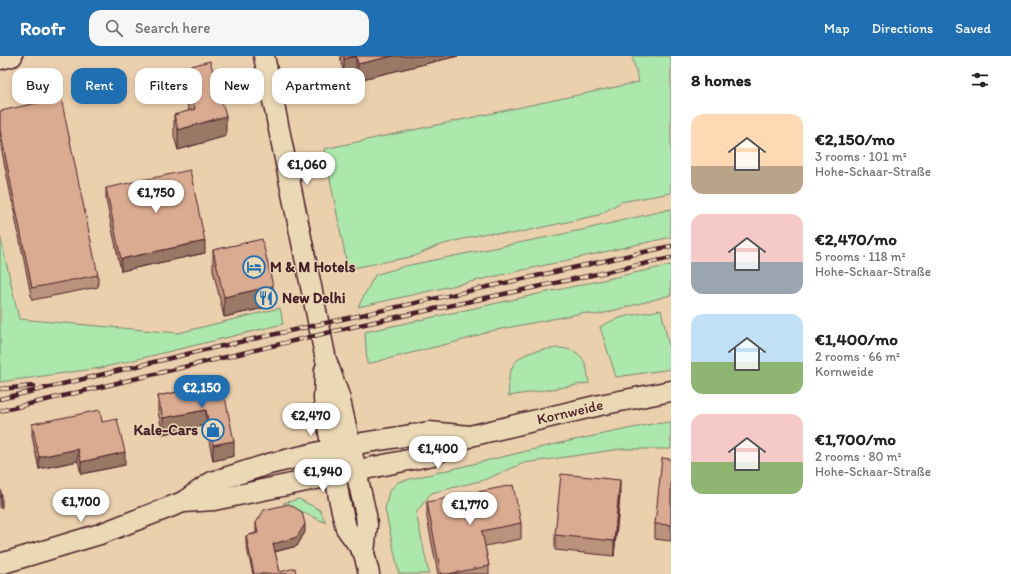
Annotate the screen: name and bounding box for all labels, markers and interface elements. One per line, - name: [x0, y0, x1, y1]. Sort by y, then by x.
- search box: [89, 10, 369, 46]
- text: Roofr: [20, 17, 65, 40]
- icon: search: [103, 17, 125, 39]
- text: Search here: [135, 19, 210, 37]
- text: Map: [824, 20, 850, 37]
- text: Directions: [872, 20, 933, 37]
- text: Saved: [955, 20, 991, 37]
- chip: Buy: [12, 68, 63, 104]
- chip: Rent: [71, 68, 127, 104]
- chip: Filters: [135, 68, 202, 104]
- chip: New: [210, 68, 264, 104]
- chip: Apartment: [272, 68, 365, 104]
- icon: filters: [969, 69, 991, 91]
- text: 8 homes: [691, 70, 751, 90]
- text: €2,150/mo: [815, 129, 895, 149]
- icon: home: [723, 130, 771, 178]
- text: 3 rooms · 101 m²: [815, 149, 907, 164]
- pin: €1,060: [274, 152, 340, 186]
- text: €1,060: [287, 157, 327, 172]
- text: Hohe-Schaar-Straße: [815, 164, 931, 179]
- pin: €1,750: [123, 180, 189, 214]
- text: €1,750: [137, 185, 175, 200]
- text: €2,470/mo: [815, 229, 897, 249]
- icon: home: [723, 230, 771, 278]
- text: 5 rooms · 118 m²: [815, 249, 906, 264]
- hotel icon: M & M Hotels: [241, 254, 267, 280]
- place label: M & M Hotels: [270, 258, 356, 276]
- text: Hohe-Schaar-Straße: [815, 264, 931, 279]
- restaurant icon: New Delhi: [253, 285, 279, 311]
- place label: New Delhi: [282, 289, 346, 307]
- text: €1,400/mo: [815, 329, 898, 349]
- icon: home: [723, 330, 771, 378]
- text: 2 rooms · 66 m²: [815, 349, 900, 364]
- text: Kornweide: [815, 364, 874, 379]
- pin: €2,150: [169, 375, 235, 409]
- text: €2,150: [183, 380, 221, 395]
- street label: Kornweide: [535, 396, 605, 428]
- pin: €2,470: [278, 403, 344, 437]
- text: €2,470: [291, 408, 331, 423]
- shop icon: Kale-Cars: [200, 417, 226, 443]
- place label: Kale-Cars: [133, 421, 198, 439]
- text: €1,700/mo: [815, 429, 896, 449]
- icon: home: [723, 430, 771, 478]
- pin: €1,400: [405, 436, 471, 470]
- text: €1,400: [418, 441, 458, 456]
- text: 2 rooms · 80 m²: [815, 449, 902, 464]
- pin: €1,940: [290, 459, 356, 493]
- text: €1,940: [303, 464, 343, 479]
- text: Hohe-Schaar-Straße: [815, 464, 931, 479]
- pin: €1,700: [48, 489, 114, 523]
- pin: €1,770: [437, 492, 503, 526]
- text: €1,700: [61, 494, 101, 509]
- text: €1,770: [451, 497, 489, 512]

